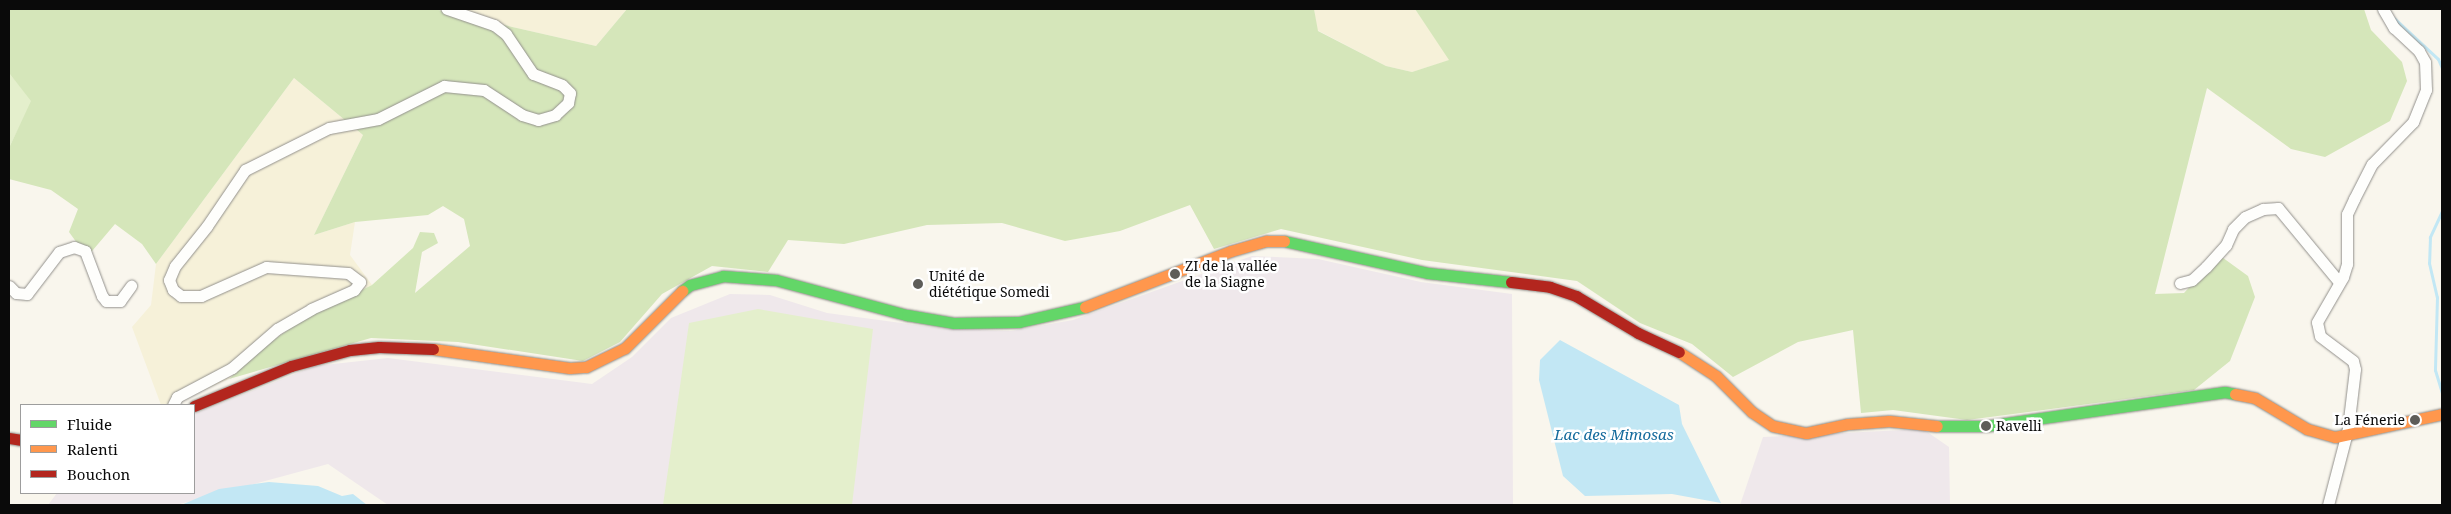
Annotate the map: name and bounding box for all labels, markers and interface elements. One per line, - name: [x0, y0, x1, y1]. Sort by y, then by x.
- place label: ZI de la vallée de la Siagne: [1185, 258, 1277, 290]
- place label: Unité de diététique Somedi: [929, 268, 1049, 300]
- marker: ZI de la vallée de la Siagne: [1169, 268, 1181, 280]
- marker: Unité de diététique Somedi: [911, 277, 925, 291]
- legend: [20, 404, 195, 494]
- place label: La Fénerie: [2334, 412, 2405, 428]
- text: Fluide: [67, 414, 112, 434]
- marker: La Fénerie: [2409, 414, 2421, 426]
- place label: Ravelli: [1996, 418, 2042, 434]
- marker: Ravelli: [1980, 420, 1992, 432]
- water label: Lac des Mimosas: [1554, 426, 1674, 444]
- text: Ralenti: [67, 439, 118, 459]
- text: Bouchon: [67, 464, 130, 484]

